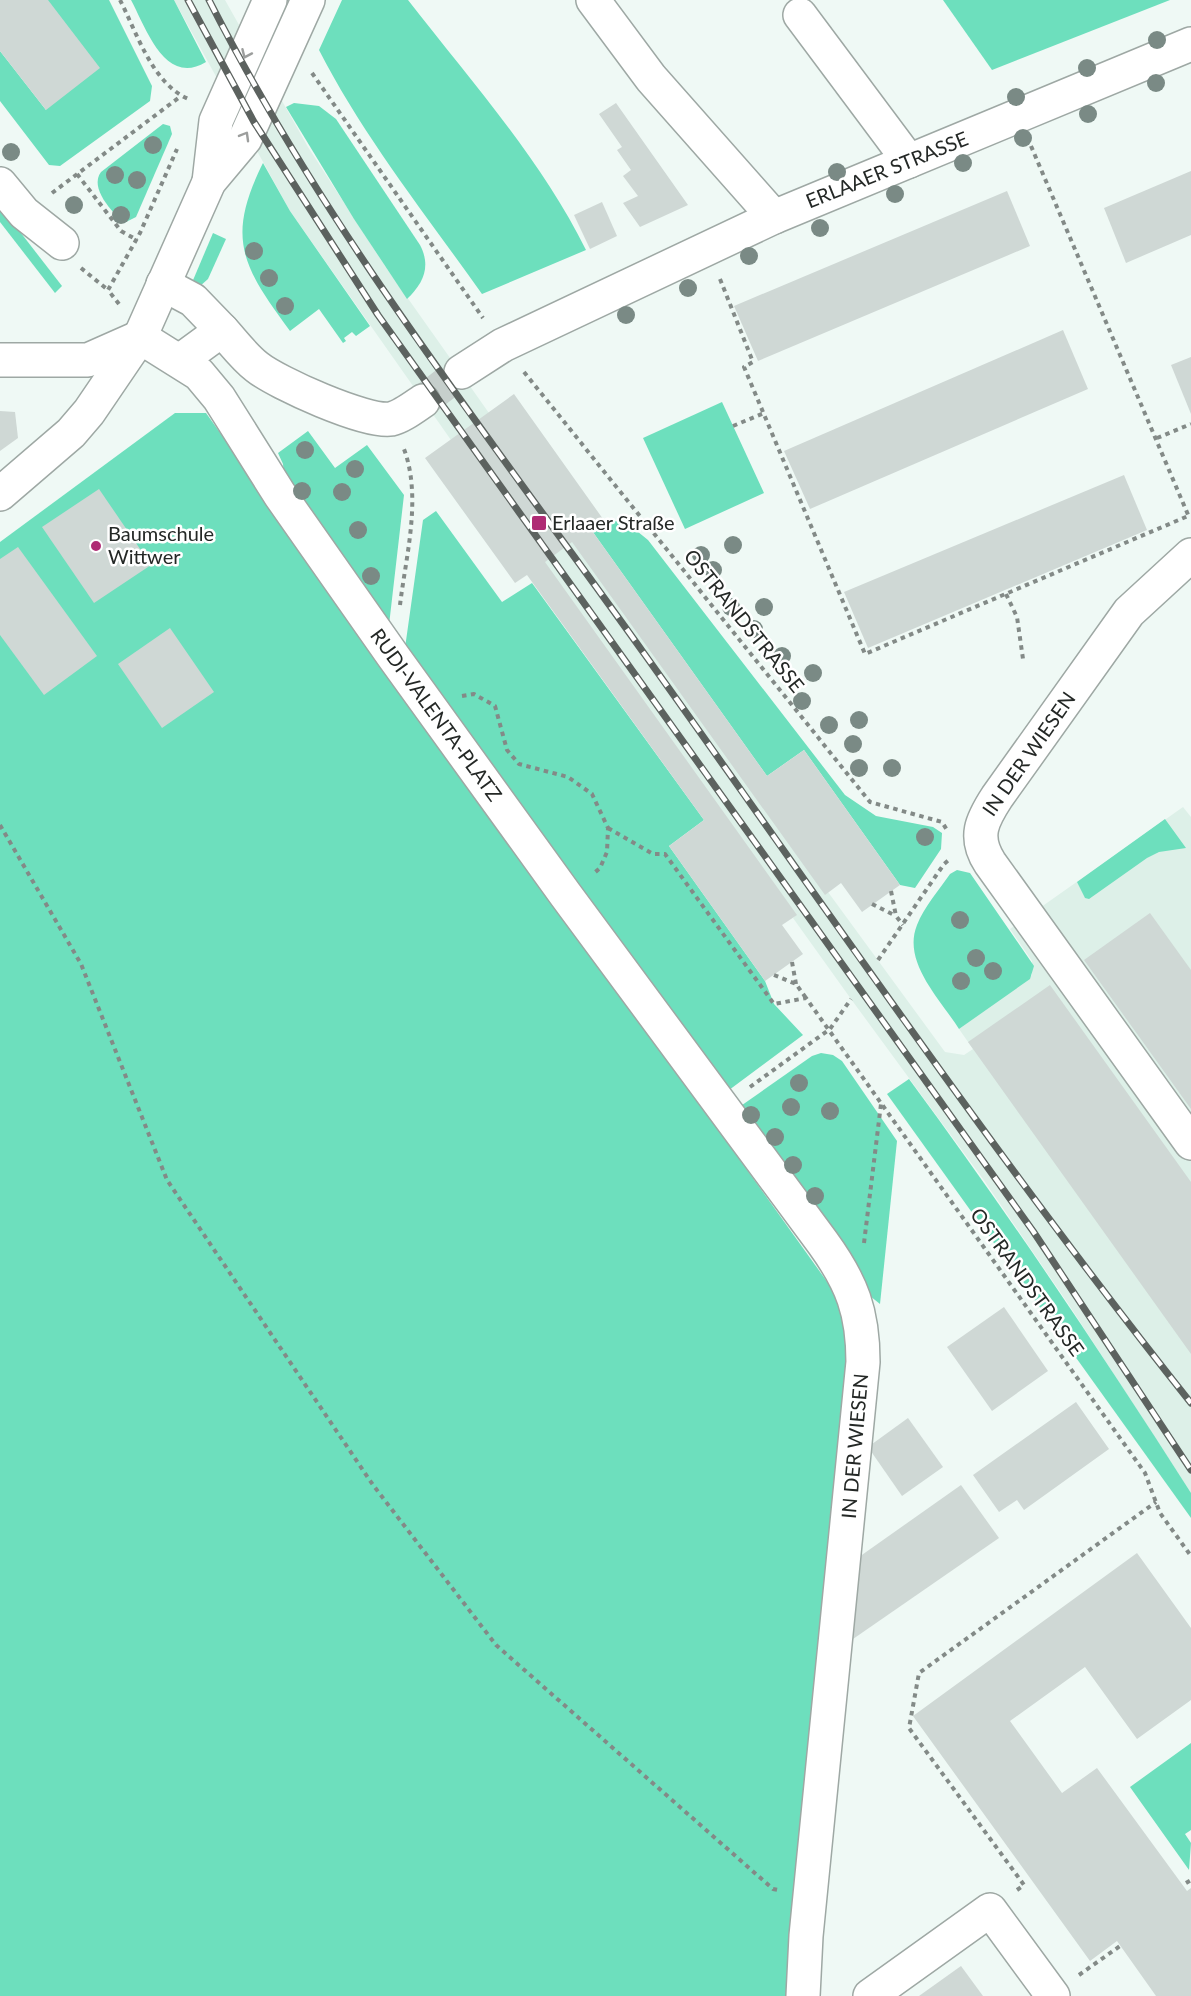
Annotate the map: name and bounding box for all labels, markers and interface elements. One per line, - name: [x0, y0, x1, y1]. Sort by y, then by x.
- one-way arrow: [241, 47, 253, 58]
- street label: ERLAAER STRASSE: [802, 126, 971, 213]
- one-way arrow: [238, 132, 249, 142]
- place label: Erlaaer Straße: [552, 510, 674, 534]
- marker: Erlaaer Straße: [530, 514, 548, 532]
- place label: Baumschule Wittwer: [108, 521, 214, 568]
- marker: Baumschule Wittwer: [89, 539, 103, 553]
- street label: OSTRANDSTRASSE: [680, 544, 810, 697]
- street label: RUDI-VALENTA-PLATZ: [366, 623, 508, 805]
- street label: IN DER WIESEN: [977, 687, 1080, 820]
- street label: OSTRANDSTRASSE: [966, 1203, 1090, 1360]
- street label: IN DER WIESEN: [836, 1372, 872, 1520]

